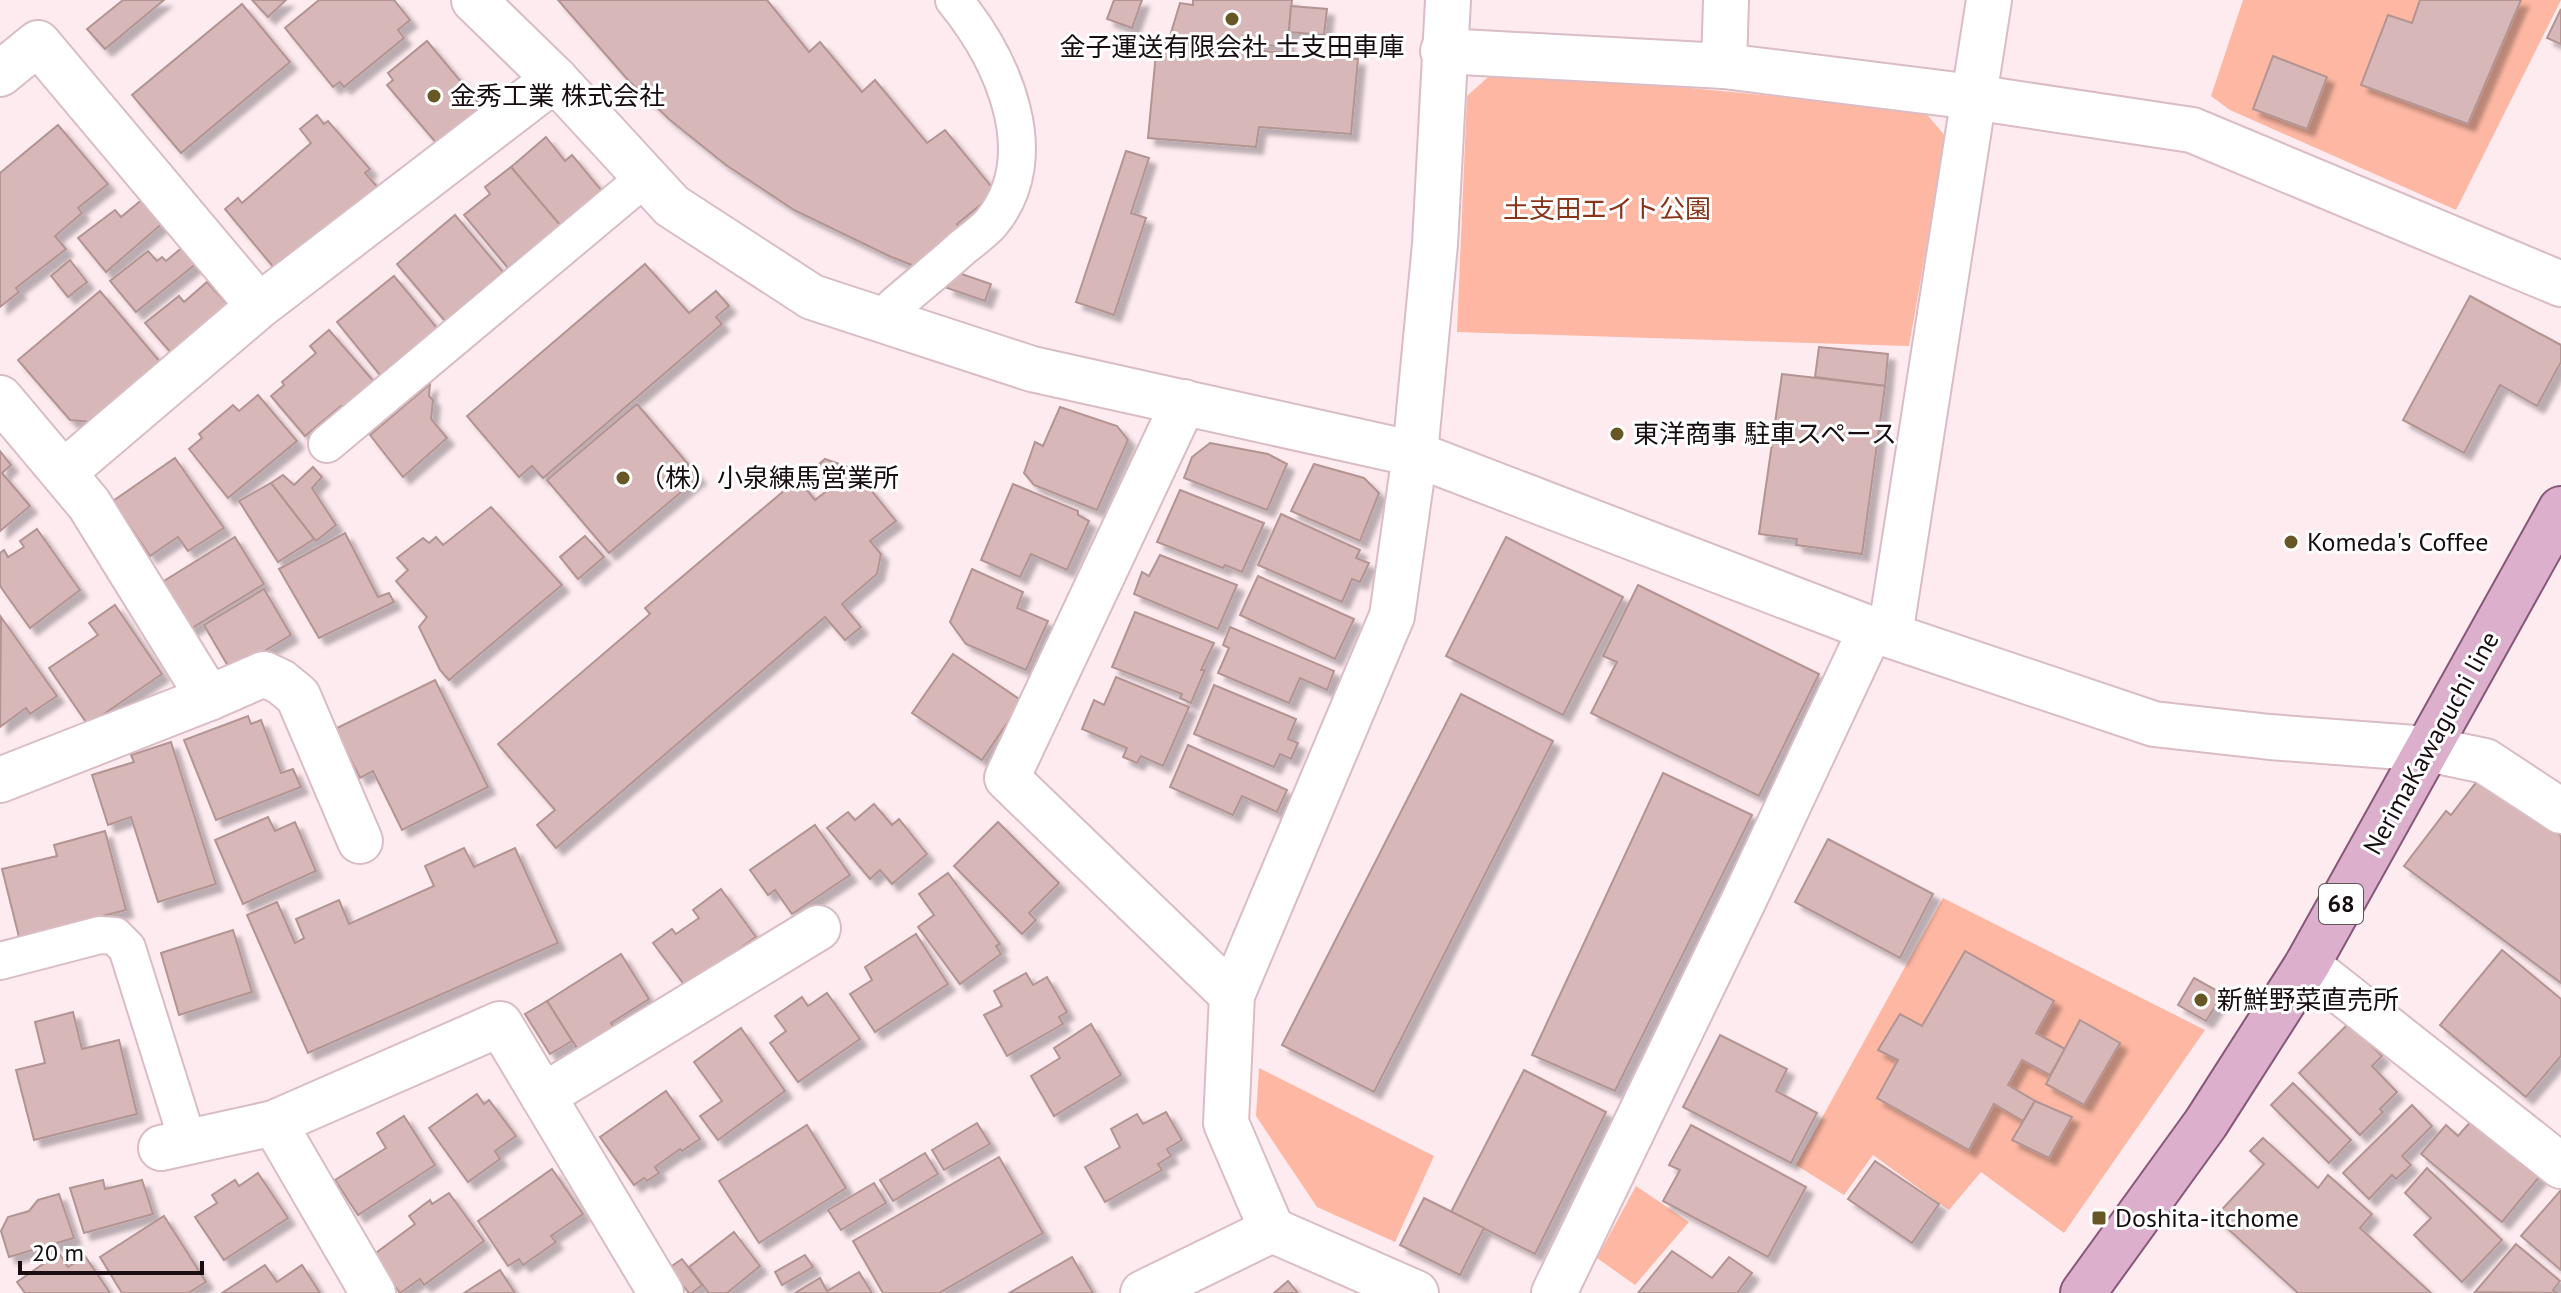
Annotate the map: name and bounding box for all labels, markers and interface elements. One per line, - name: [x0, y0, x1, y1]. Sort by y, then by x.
- marker: 金子運送有限会社 土支田車庫: [1223, 10, 1241, 28]
- place label: 金子運送有限会社 土支田車庫: [1060, 30, 1404, 63]
- place label: 金秀工業 株式会社: [450, 79, 665, 112]
- marker: 金秀工業 株式会社: [425, 87, 443, 105]
- park label: 土支田エイト公園: [1503, 192, 1711, 225]
- place label: 東洋商事 駐車スペース: [1633, 417, 1897, 450]
- marker: 東洋商事 駐車スペース: [1608, 425, 1626, 443]
- place label: （株）小泉練馬営業所: [639, 461, 899, 494]
- marker: （株）小泉練馬営業所: [614, 469, 632, 487]
- place label: Komeda's Coffee: [2307, 525, 2488, 558]
- marker: Komeda's Coffee: [2282, 533, 2300, 551]
- street label: NerimaKawaguchi line: [2355, 625, 2506, 860]
- road number: 68: [2319, 884, 2363, 924]
- place label: 新鮮野菜直売所: [2217, 983, 2399, 1016]
- marker: 新鮮野菜直売所: [2192, 991, 2210, 1009]
- place label: Doshita-itchome: [2115, 1201, 2299, 1234]
- marker: Doshita-itchome: [2090, 1209, 2108, 1227]
- scale bar: [20, 1225, 202, 1275]
- text: 20 m: [32, 1237, 84, 1268]

